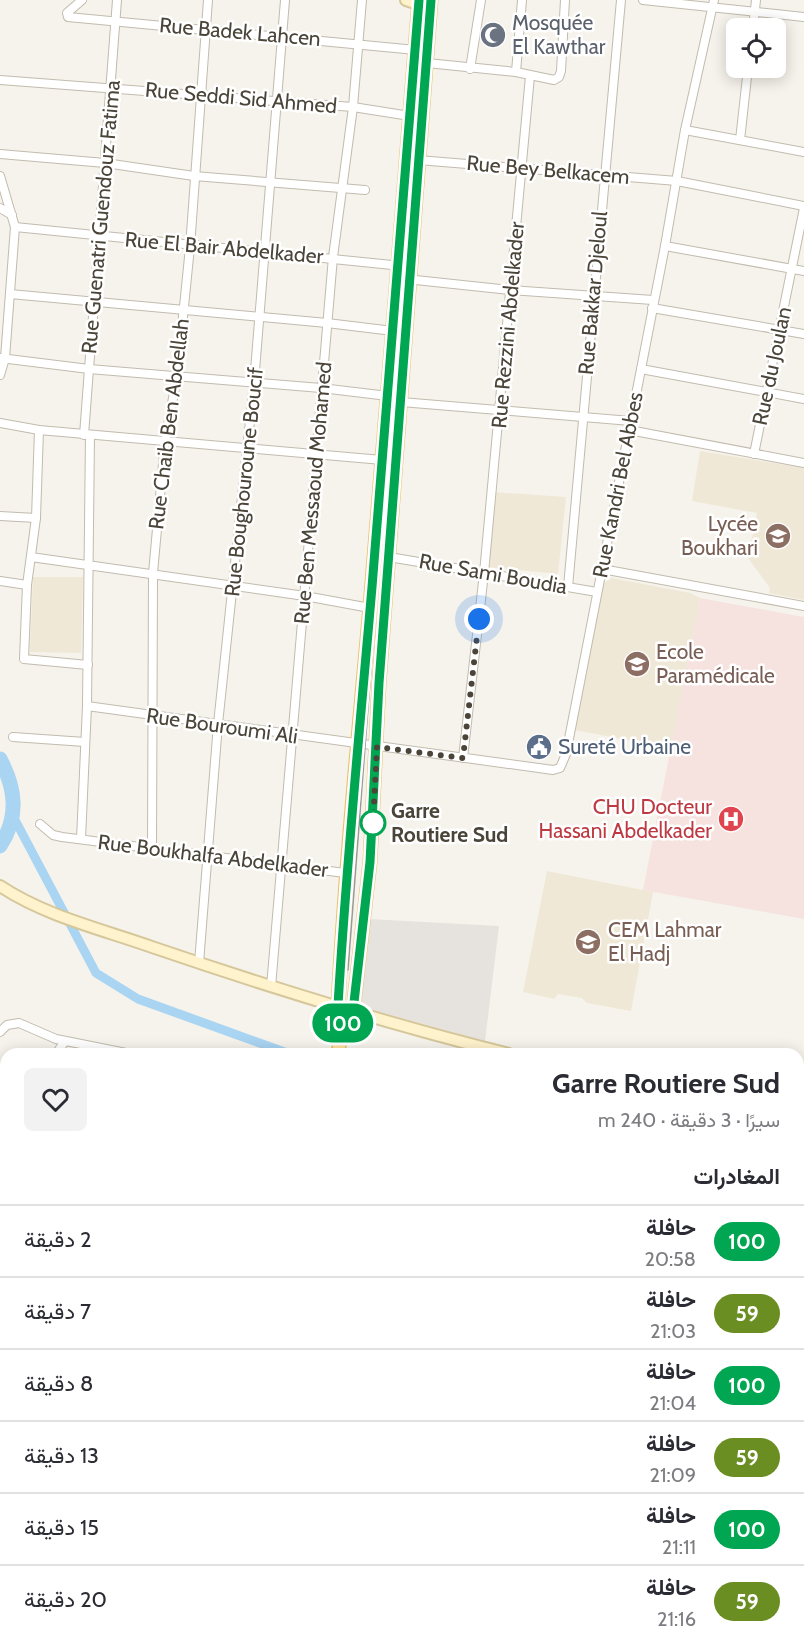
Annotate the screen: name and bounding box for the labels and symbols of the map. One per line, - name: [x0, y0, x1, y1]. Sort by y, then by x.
- place label: Mosquée El Kawthar: [512, 10, 606, 59]
- street label: Rue Badek Lahcen: [158, 12, 322, 51]
- mosque icon: Mosquée El Kawthar: [478, 20, 508, 50]
- street label: Rue Seddi Sid Ahmed: [144, 77, 338, 118]
- street label: Rue Guenatri Guendouz Fatima: [76, 79, 125, 355]
- street label: Rue Bey Belkacem: [465, 150, 631, 189]
- street label: Rue Bakkar Djeloul: [573, 210, 613, 376]
- street label: Rue Rezzini Abdelkader: [486, 220, 529, 429]
- street label: Rue El Bair Abdelkader: [124, 226, 325, 269]
- street label: Rue du Joulan: [747, 304, 796, 428]
- street label: Rue Chaib Ben Abdellah: [143, 317, 194, 531]
- street label: Rue Ben Messaoud Mohamed: [289, 361, 336, 625]
- street label: Rue Boughouroune Boucif: [219, 366, 268, 598]
- street label: Rue Kandri Bel Abbes: [587, 390, 648, 580]
- place label: Lycée Boukhari: [681, 511, 758, 560]
- school or university icon: Lycée Boukhari: [763, 521, 793, 551]
- street label: Rue Sami Boudia: [417, 548, 569, 599]
- your location: [464, 604, 494, 634]
- place label: Ecole Paramédicale: [656, 639, 775, 688]
- school or university icon: Ecole Paramédicale: [622, 649, 652, 679]
- street label: Rue Bouroumi Ali: [145, 703, 299, 749]
- public building icon: Sureté Urbaine: [524, 732, 554, 762]
- place label: Sureté Urbaine: [558, 734, 691, 759]
- place label: CHU Docteur Hassani Abdelkader: [539, 794, 712, 843]
- place label: Garre Routiere Sud: [391, 798, 508, 847]
- hospital icon: CHU Docteur Hassani Abdelkader: [716, 804, 746, 834]
- marker: Garre Routiere Sud: [360, 810, 386, 836]
- street label: Rue Boukhalfa Abdelkader: [96, 829, 330, 882]
- place label: CEM Lahmar El Hadj: [608, 917, 722, 967]
- school or university icon: CEM Lahmar El Hadj: [573, 927, 603, 957]
- line badge: 100: [308, 1004, 378, 1042]

